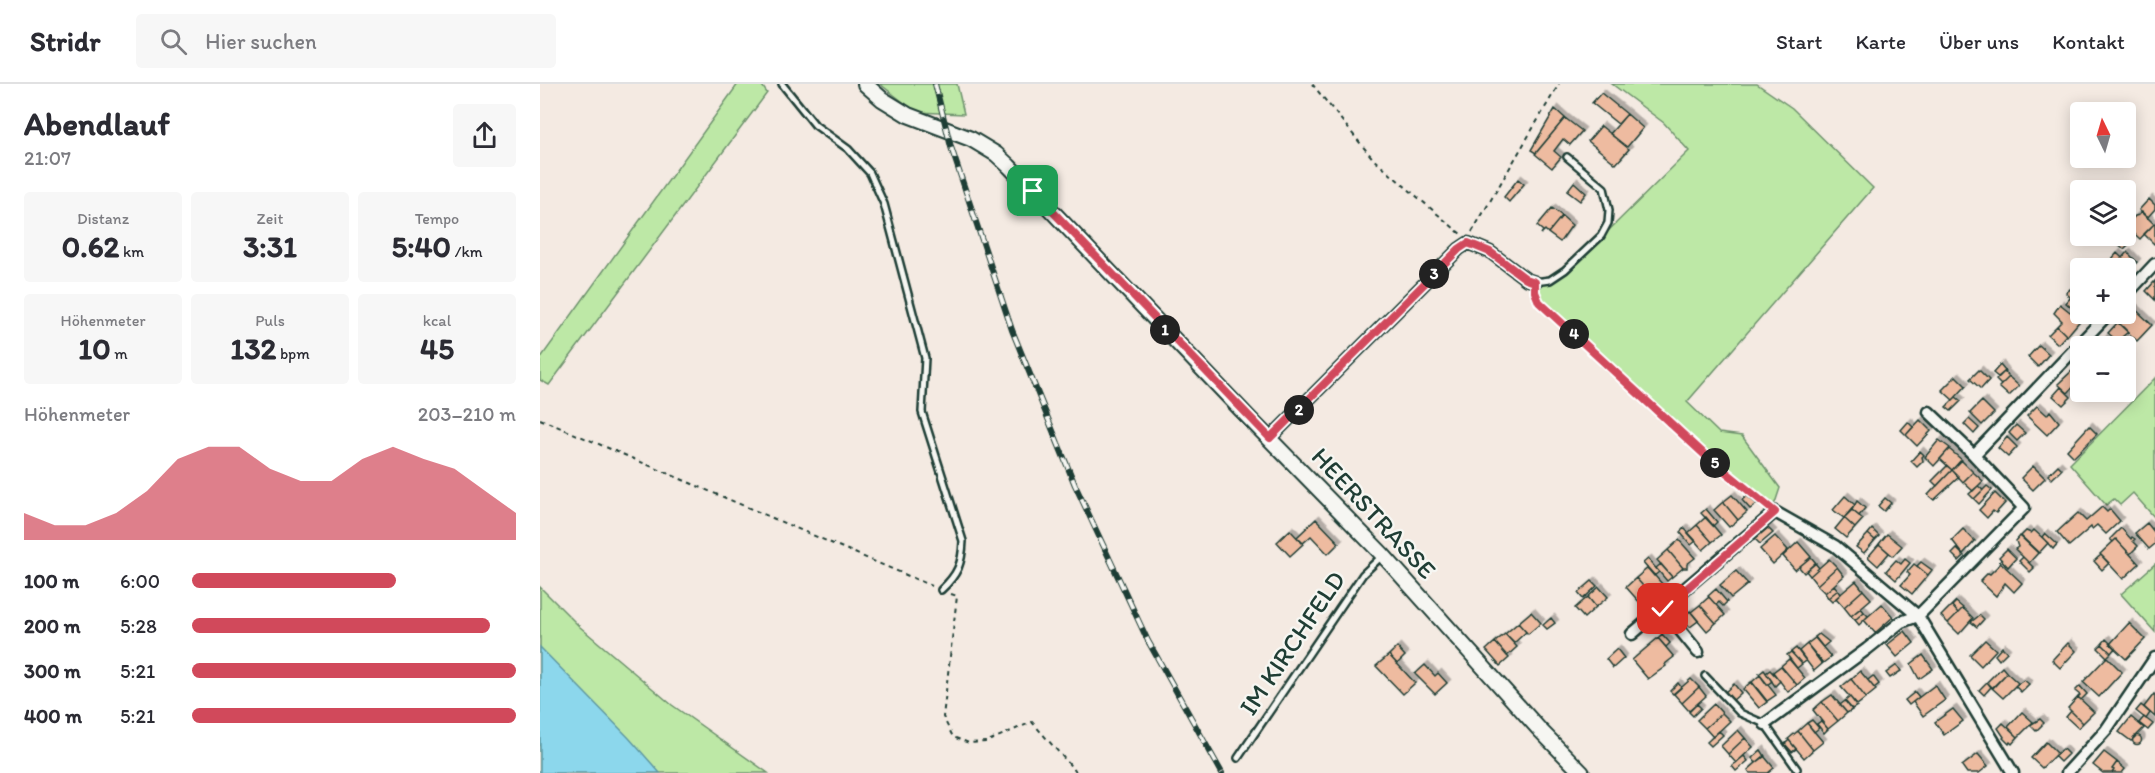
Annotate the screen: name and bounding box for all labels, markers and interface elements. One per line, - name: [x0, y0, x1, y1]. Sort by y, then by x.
- search box: [136, 14, 556, 68]
- text: Stridr: [30, 24, 100, 58]
- icon: search: [157, 25, 190, 58]
- text: Hier suchen: [205, 28, 317, 55]
- text: Start: [1776, 29, 1822, 54]
- text: Karte: [1855, 29, 1906, 54]
- text: Über uns: [1939, 29, 2019, 54]
- text: Kontakt: [2052, 29, 2125, 54]
- north arrow: [2070, 102, 2136, 168]
- map controls: [2070, 102, 2136, 402]
- text: Abendlauf: [24, 104, 170, 143]
- button: share: [453, 104, 516, 167]
- text: 21:07: [24, 146, 71, 170]
- pin: [1007, 165, 1058, 216]
- icon: arrive: [1016, 174, 1049, 207]
- button: layers: [2070, 180, 2136, 246]
- text: Distanz: [77, 209, 129, 228]
- text: Zeit: [257, 209, 283, 228]
- text: Tempo: [415, 209, 459, 228]
- text: 0.62: [62, 228, 119, 265]
- text: 3:31: [243, 228, 297, 265]
- text: 5:40: [391, 228, 451, 265]
- text: km: [119, 242, 144, 261]
- text: /km: [451, 242, 483, 261]
- button: +: [2070, 258, 2136, 324]
- pin: 3: [1419, 259, 1449, 289]
- text: 3: [1430, 264, 1438, 283]
- text: Höhenmeter: [61, 311, 145, 330]
- text: Puls: [255, 311, 285, 330]
- text: kcal: [423, 311, 451, 330]
- pin: 1: [1150, 315, 1180, 345]
- pin: 4: [1559, 319, 1589, 349]
- text: 1: [1161, 320, 1169, 339]
- text: 4: [1569, 324, 1579, 343]
- text: 10: [78, 330, 111, 367]
- text: 132: [230, 330, 276, 367]
- text: 45: [420, 330, 454, 367]
- button: −: [2070, 336, 2136, 402]
- text: m: [111, 344, 128, 363]
- text: bpm: [276, 344, 310, 363]
- pin: 2: [1284, 395, 1314, 425]
- text: 2: [1295, 400, 1303, 419]
- text: Höhenmeter: [24, 402, 130, 426]
- text: 203–210 m: [418, 402, 516, 426]
- street label: HEERSTRASSE: [1305, 440, 1443, 586]
- pin: 5: [1700, 448, 1730, 478]
- text: 5: [1711, 453, 1719, 472]
- street label: IM KIRCHFELD: [1232, 565, 1352, 721]
- text: 100 m: [24, 569, 79, 593]
- text: 6:00: [120, 569, 160, 593]
- pin: [1637, 583, 1688, 634]
- icon: check: [1646, 592, 1679, 625]
- text: 200 m: [24, 614, 80, 638]
- text: 5:28: [120, 614, 157, 638]
- text: 300 m: [24, 659, 81, 683]
- text: 5:21: [120, 659, 155, 683]
- text: 400 m: [24, 704, 82, 728]
- text: 5:21: [120, 704, 155, 728]

